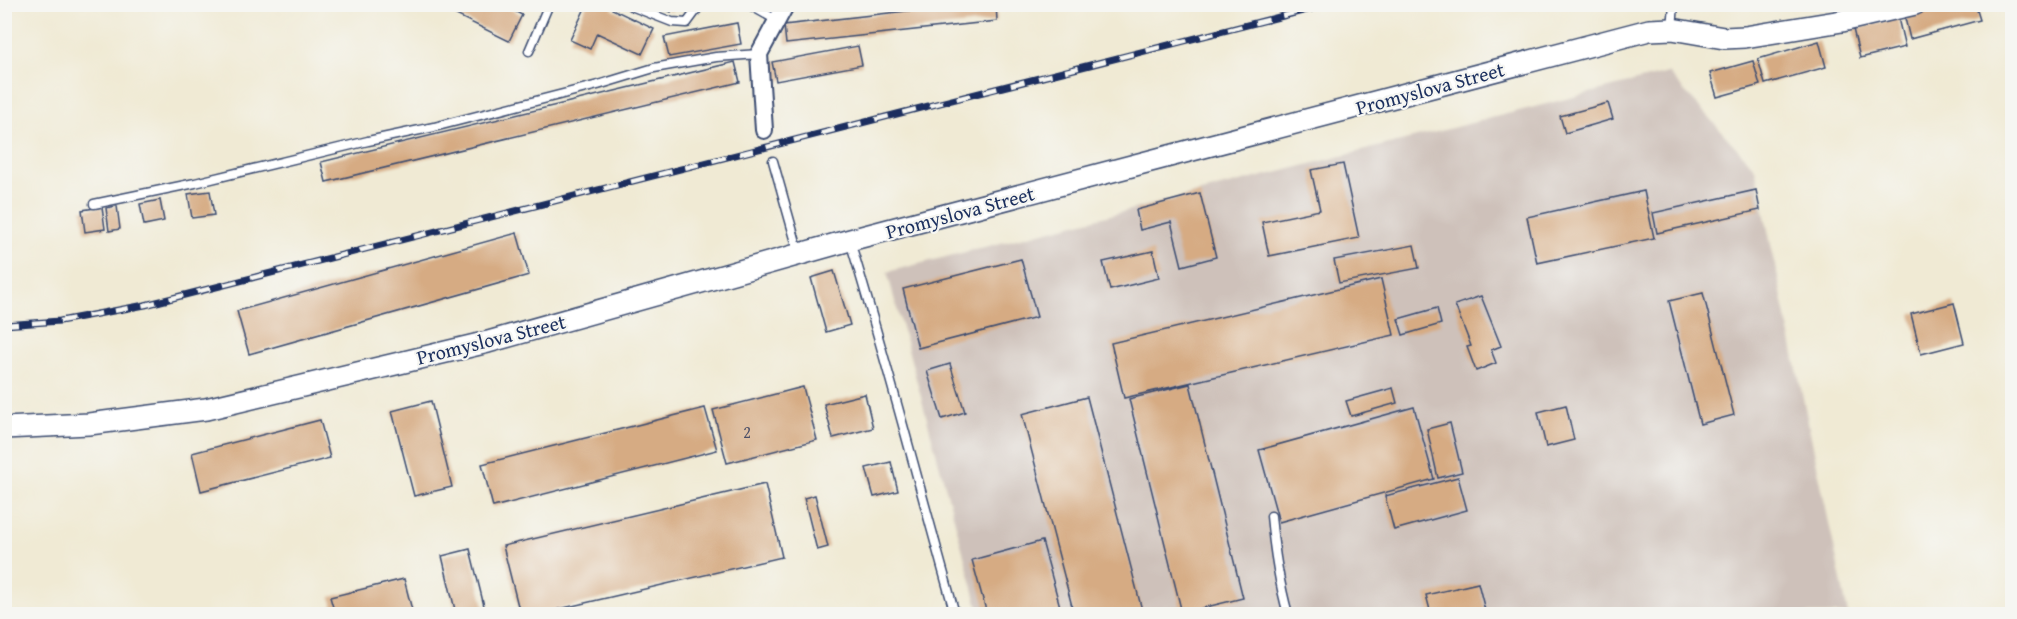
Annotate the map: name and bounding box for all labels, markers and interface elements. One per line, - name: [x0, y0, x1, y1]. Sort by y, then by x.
- street label: Promyslova Street: [1353, 54, 1507, 122]
- street label: Promyslova Street: [883, 178, 1037, 246]
- street label: Promyslova Street: [413, 306, 569, 372]
- house number: 2: [743, 420, 751, 444]

